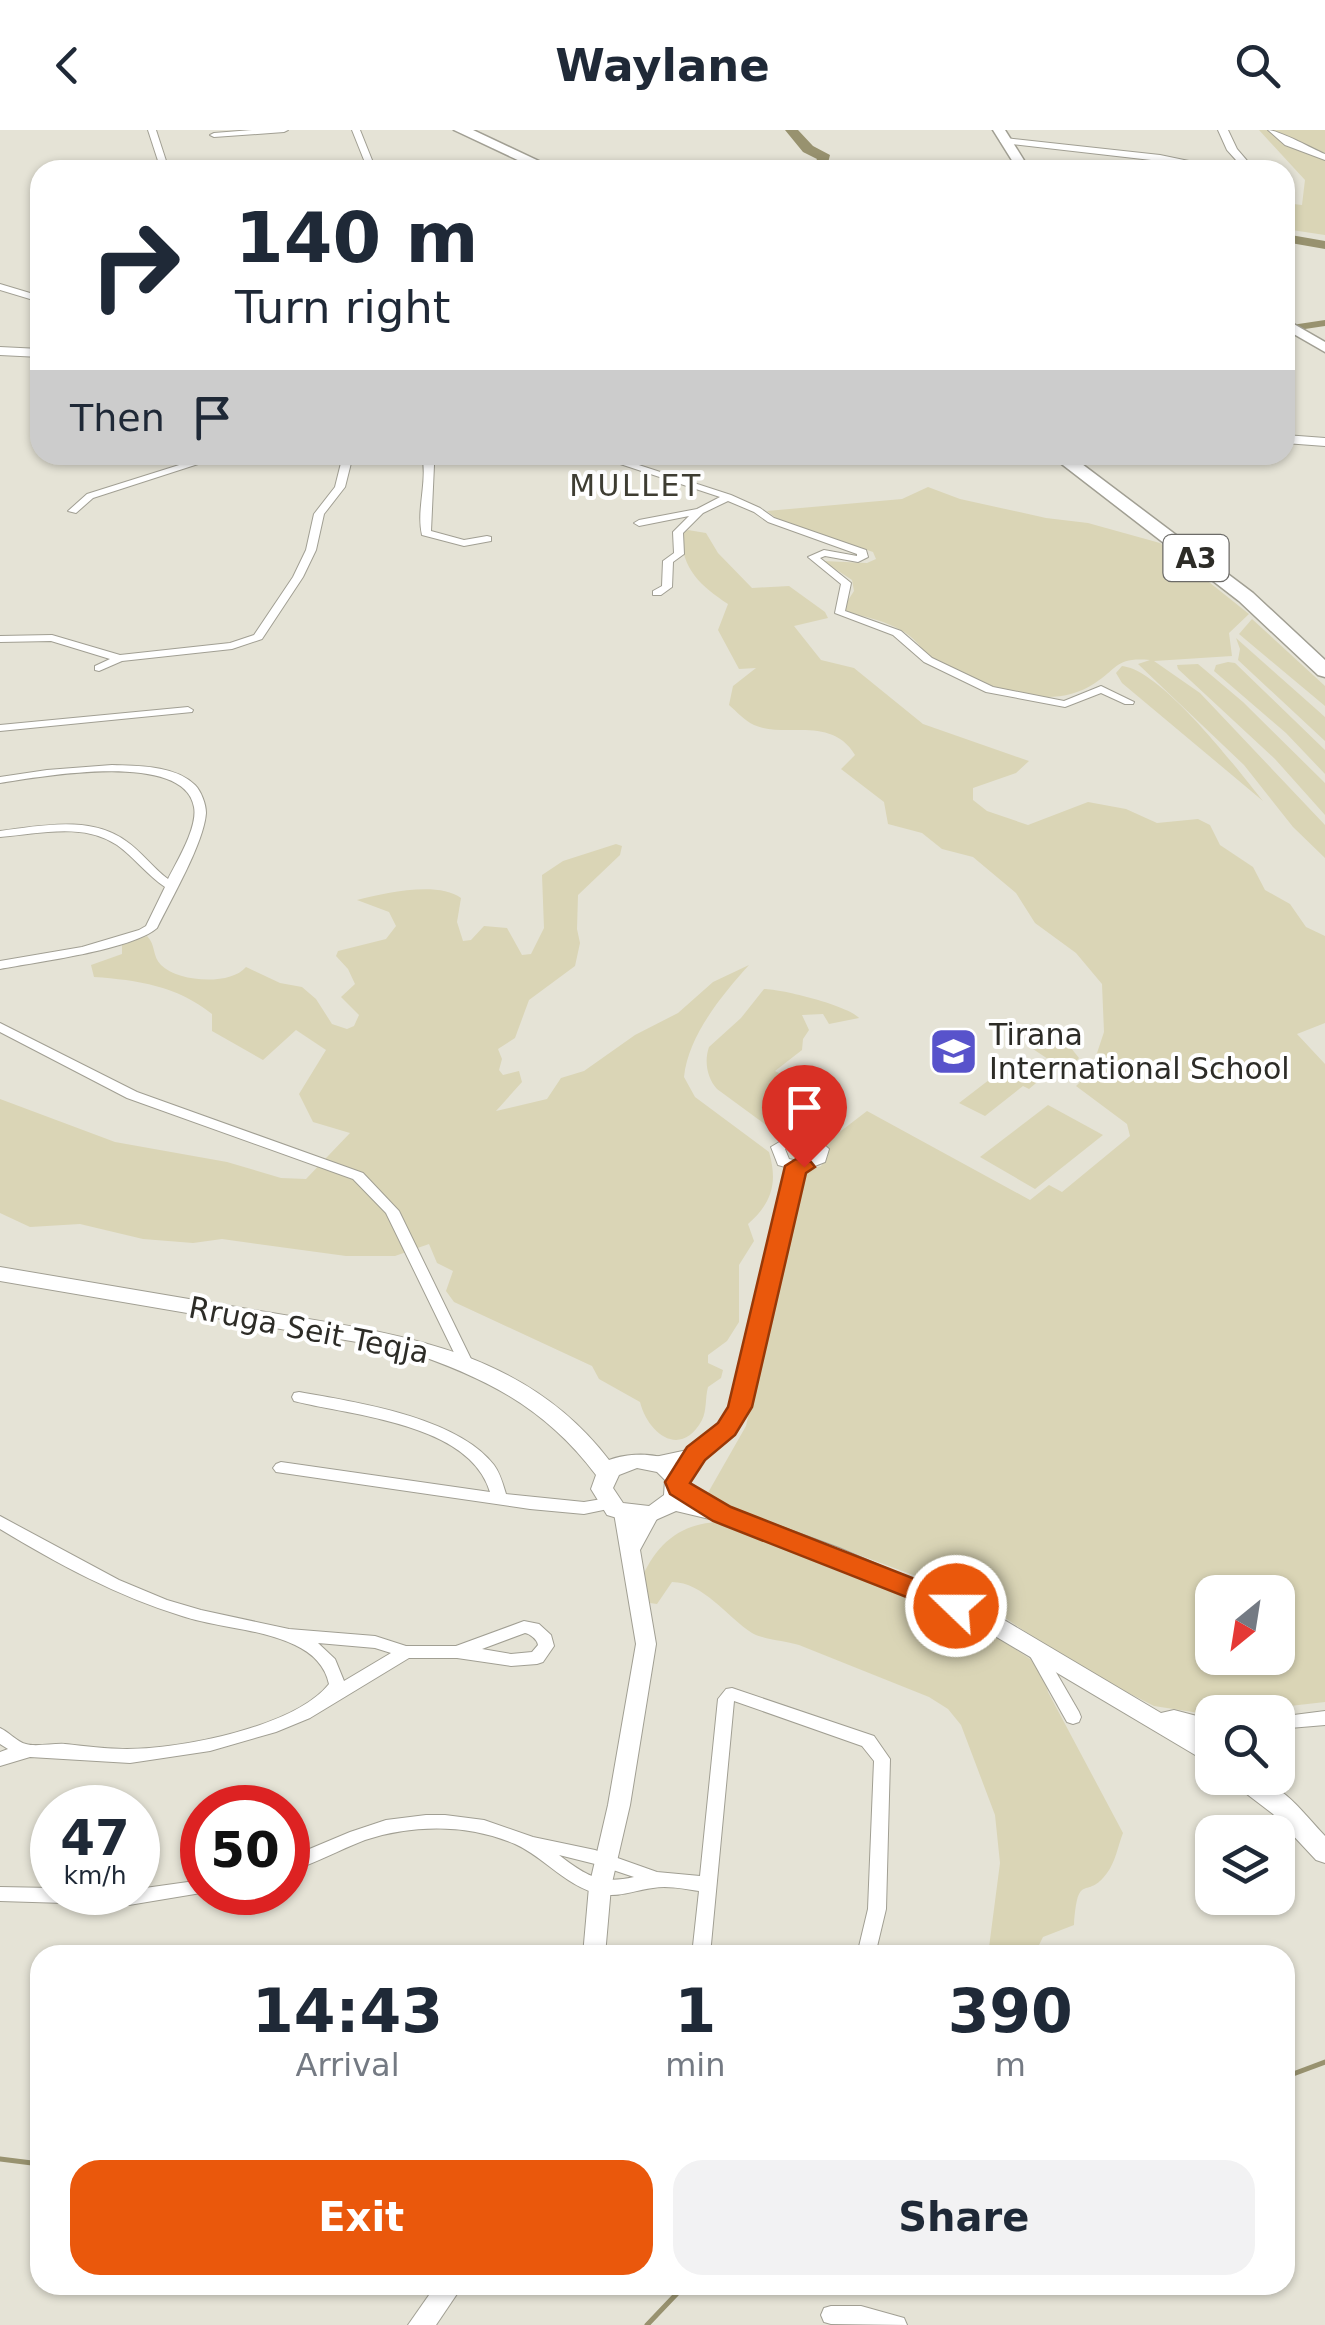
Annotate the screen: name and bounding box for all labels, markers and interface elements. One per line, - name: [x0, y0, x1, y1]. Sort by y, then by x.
- icon: back: [40, 38, 95, 93]
- icon: search: [1230, 38, 1285, 93]
- text: Waylane: [555, 39, 770, 92]
- text: 140 m: [235, 197, 478, 279]
- icon: right: [70, 200, 200, 330]
- text: Turn right: [235, 281, 450, 334]
- icon: arrive: [185, 390, 240, 445]
- text: Then: [70, 396, 165, 440]
- district label: MULLET: [569, 468, 703, 503]
- road number: A3: [1164, 535, 1228, 581]
- place label: Tirana International School: [988, 1017, 1290, 1086]
- school or university icon: Tirana International School: [928, 1025, 980, 1077]
- pin: [762, 1065, 847, 1168]
- icon: arrive: [777, 1080, 832, 1135]
- street label: Rruga Seit Teqja: [186, 1290, 432, 1370]
- position arrow: [904, 1554, 1008, 1658]
- north arrow: [1195, 1575, 1295, 1675]
- map controls: [1195, 1575, 1295, 1915]
- button: search: [1195, 1695, 1295, 1795]
- speed limit sign: 50: [180, 1785, 310, 1915]
- text: 47: [60, 1809, 130, 1867]
- button: layers: [1195, 1815, 1295, 1915]
- text: km/h: [63, 1861, 127, 1890]
- text: 14:43: [252, 1976, 443, 2046]
- text: 1: [674, 1976, 716, 2046]
- text: 390: [948, 1976, 1073, 2046]
- text: Arrival: [296, 2046, 400, 2084]
- text: min: [665, 2046, 726, 2084]
- text: m: [995, 2046, 1026, 2084]
- button: Exit: [70, 2160, 653, 2275]
- button: Share: [673, 2160, 1255, 2275]

